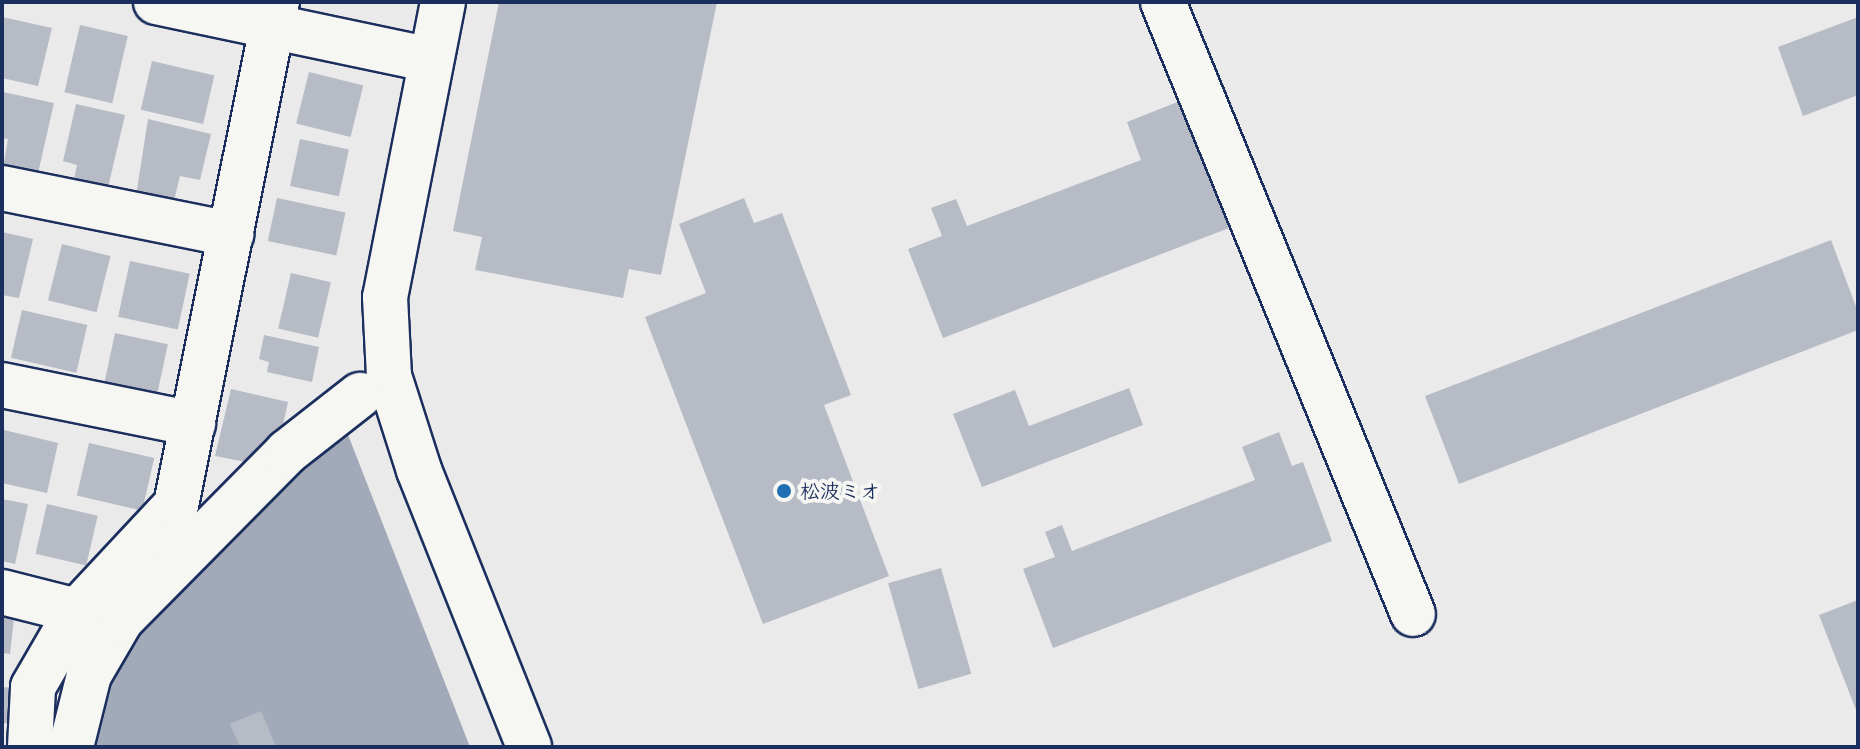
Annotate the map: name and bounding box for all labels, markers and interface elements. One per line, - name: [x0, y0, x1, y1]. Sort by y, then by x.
- place label: 松波ミオ: [800, 479, 880, 503]
- marker: 松波ミオ: [775, 482, 793, 500]

